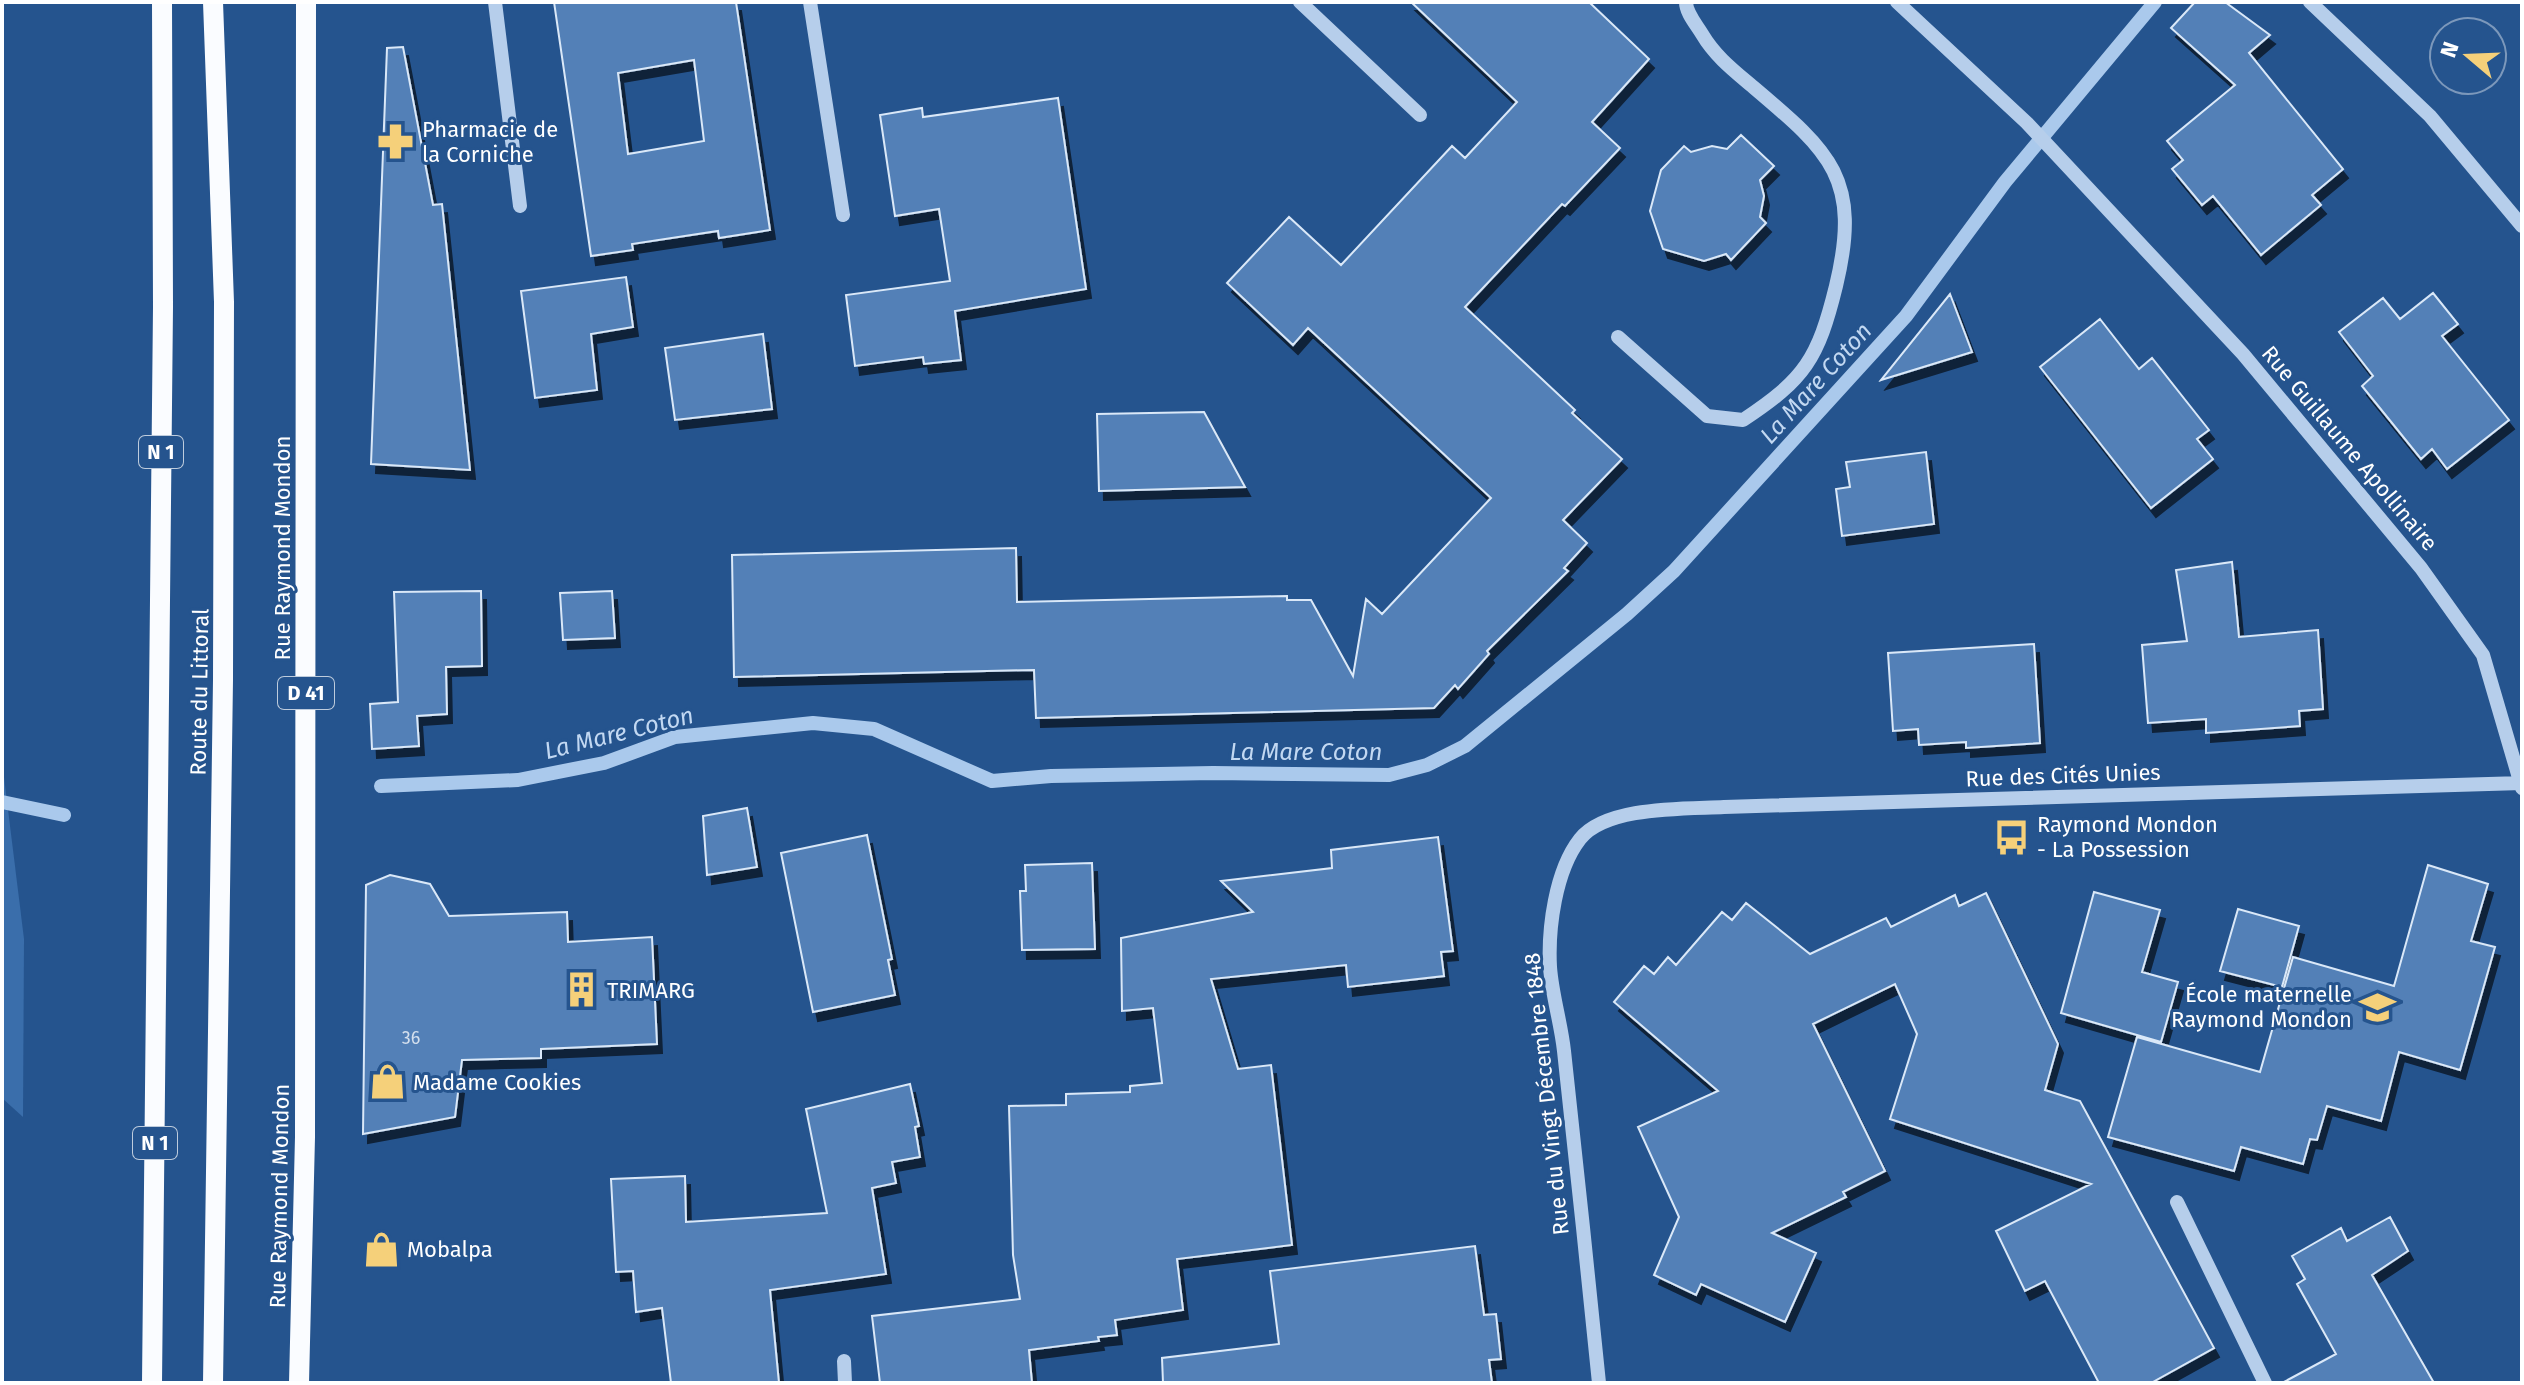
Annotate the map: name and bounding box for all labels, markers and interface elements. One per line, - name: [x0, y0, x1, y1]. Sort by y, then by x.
- north arrow: [2428, 16, 2508, 96]
- text: N: [2434, 38, 2465, 61]
- place label: Pharmacie de la Corniche: [422, 116, 558, 168]
- pharmacy icon: Pharmacie de la Corniche: [377, 123, 415, 161]
- water label: La Mare Coton: [1754, 317, 1878, 449]
- street label: Rue Guillaume Apollinaire: [2256, 340, 2443, 556]
- road number: N 1: [139, 436, 183, 468]
- street label: Rue Raymond Mondon: [269, 436, 296, 660]
- street label: Route du Littoral: [185, 608, 214, 776]
- road number: D 41: [278, 677, 334, 709]
- water label: La Mare Coton: [541, 701, 697, 765]
- water label: La Mare Coton: [1230, 738, 1382, 766]
- street label: Rue des Cités Unies: [1965, 759, 2161, 792]
- place label: Raymond Mondon - La Possession: [2037, 811, 2218, 863]
- bus stop icon: Raymond Mondon - La Possession: [1992, 818, 2030, 856]
- street label: Rue du Vingt Décembre 1848: [1518, 952, 1575, 1236]
- building icon: TRIMARG: [562, 971, 600, 1009]
- place label: TRIMARG: [607, 977, 695, 1004]
- place label: École maternelle Raymond Mondon: [2171, 981, 2352, 1033]
- school or university icon: École maternelle Raymond Mondon: [2359, 988, 2397, 1026]
- house number: 36: [402, 1027, 420, 1049]
- shop icon: Madame Cookies: [368, 1063, 406, 1101]
- place label: Madame Cookies: [413, 1069, 581, 1096]
- street label: Rue Raymond Mondon: [264, 1083, 295, 1309]
- road number: N 1: [133, 1127, 177, 1159]
- shop icon: Mobalpa: [362, 1230, 400, 1268]
- place label: Mobalpa: [407, 1236, 493, 1263]

